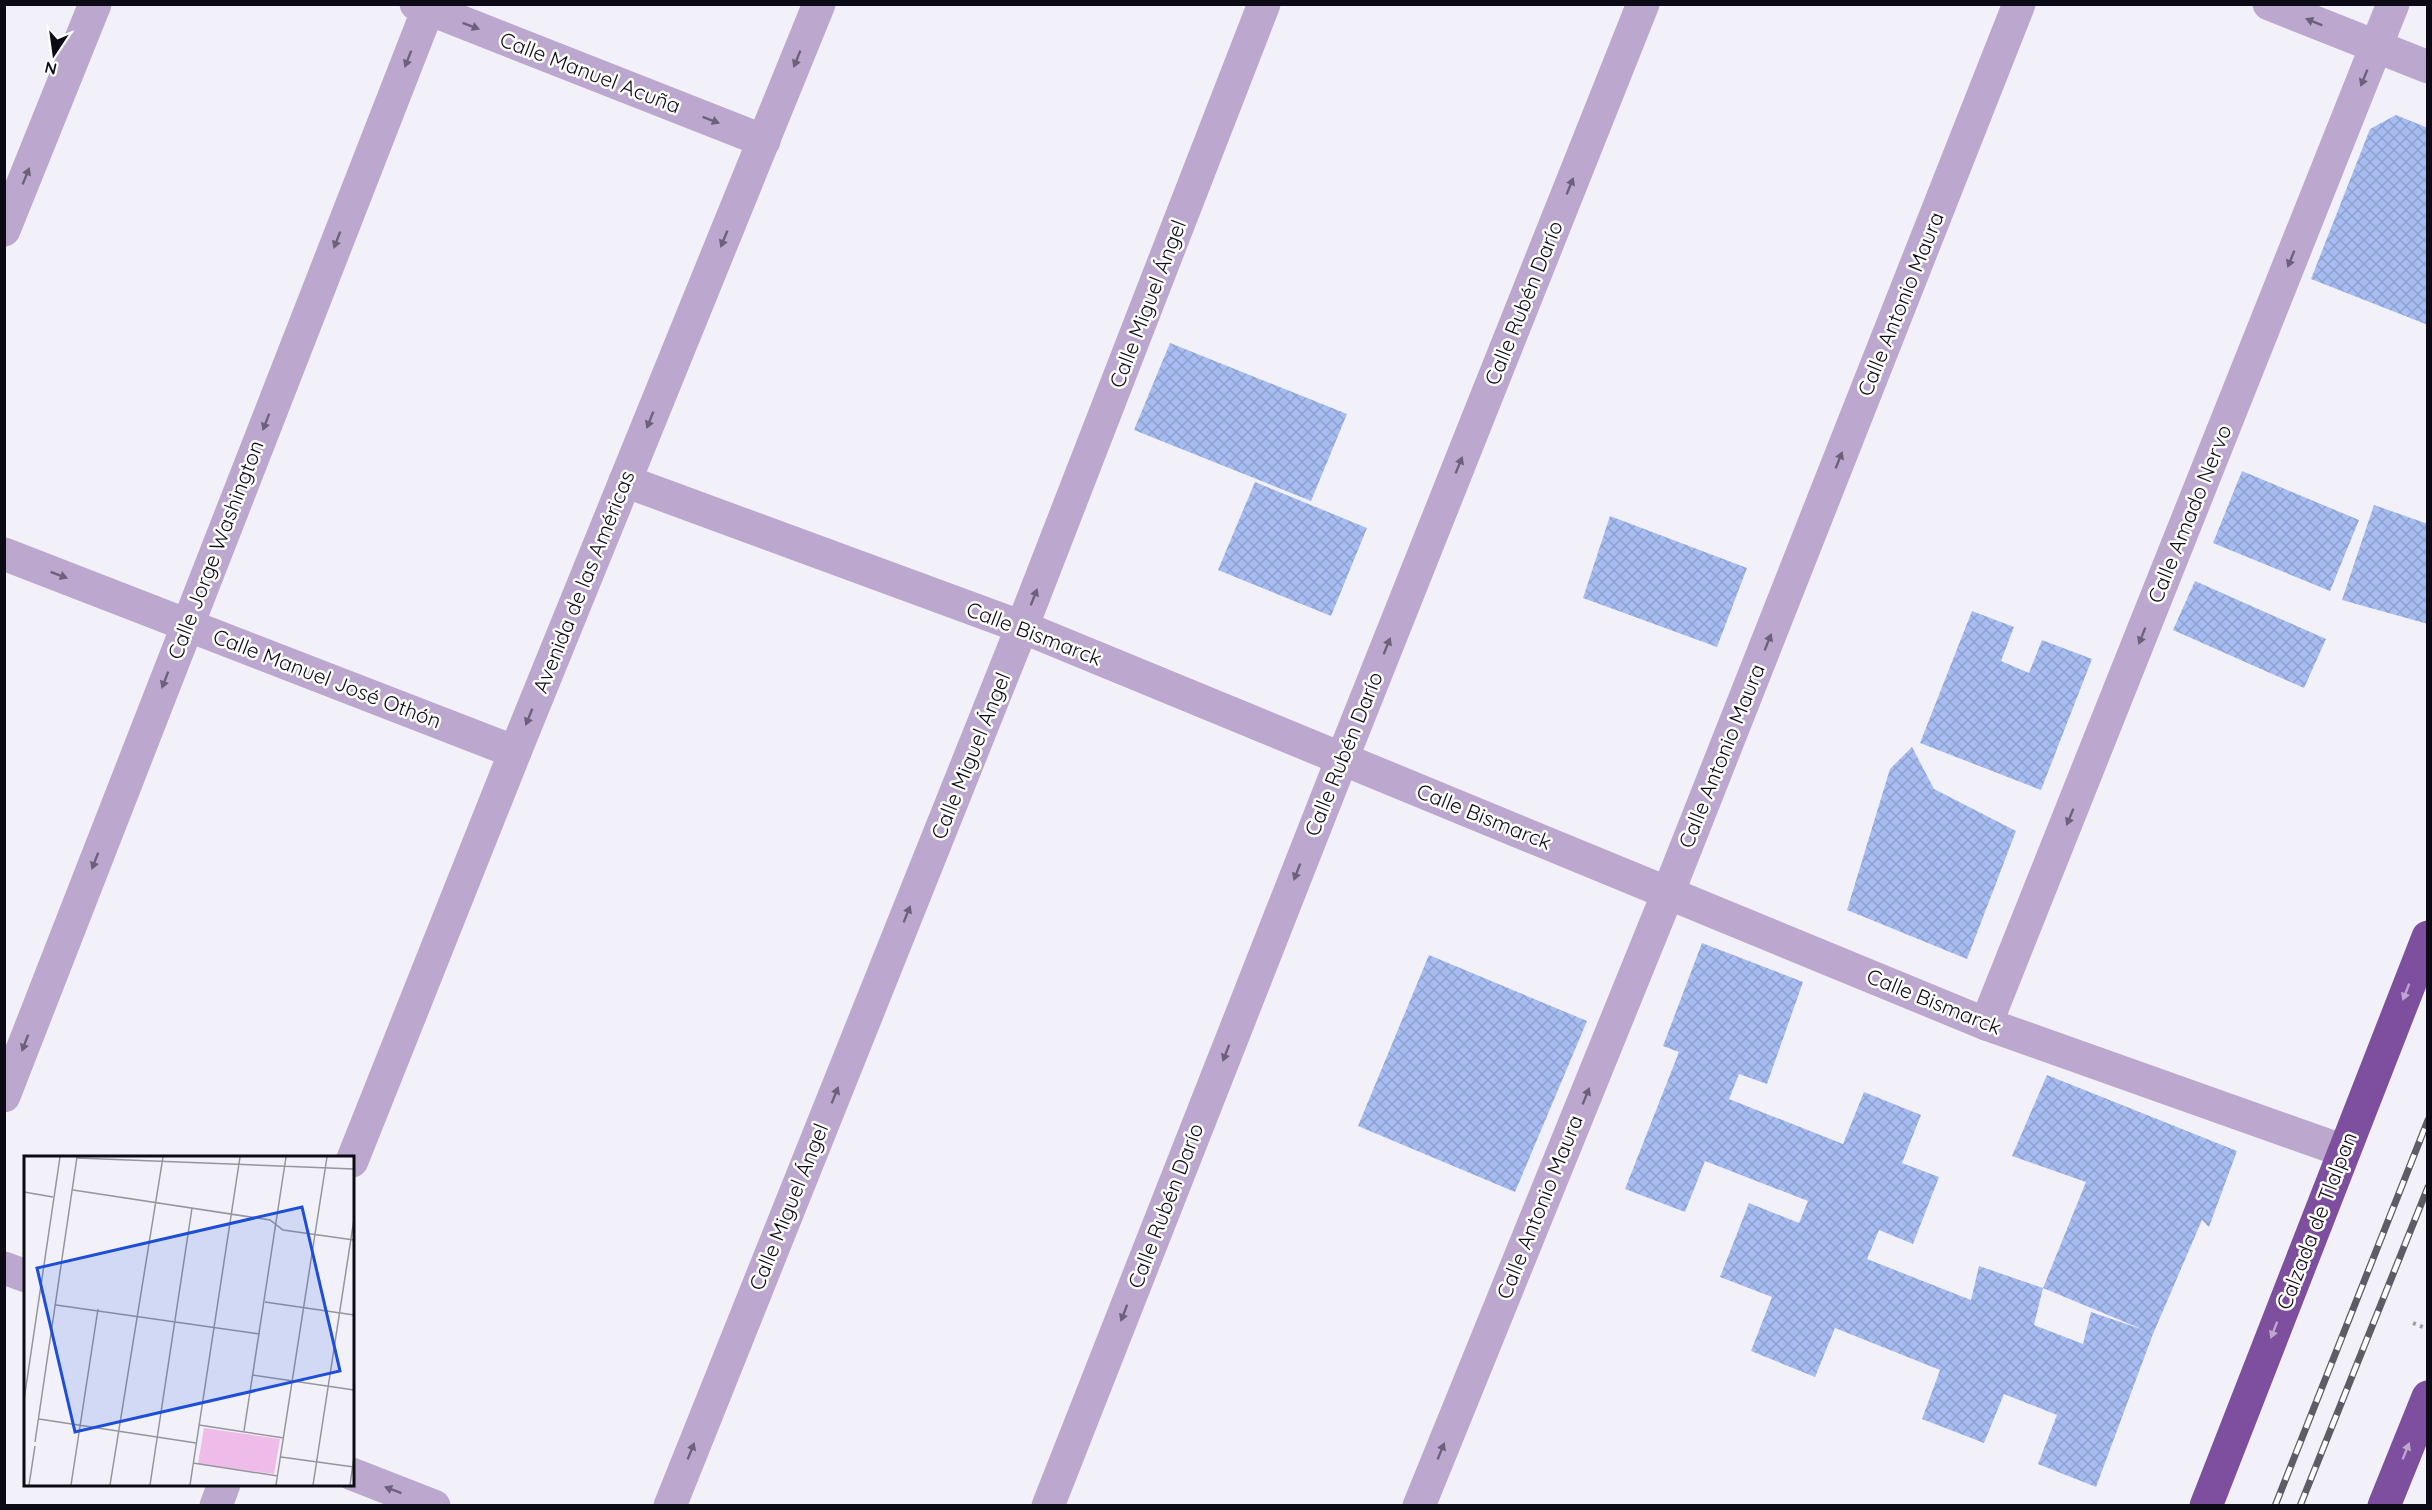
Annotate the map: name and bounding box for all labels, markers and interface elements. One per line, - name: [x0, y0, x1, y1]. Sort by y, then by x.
- one-way arrow: [2305, 17, 2323, 27]
- one-way arrow: [462, 22, 480, 31]
- north arrow: [24, 24, 84, 84]
- street label: Calle Manuel Acuña: [496, 26, 684, 118]
- one-way arrow: [403, 50, 413, 68]
- one-way arrow: [792, 50, 802, 68]
- text: N: [43, 58, 59, 80]
- one-way arrow: [2359, 70, 2369, 88]
- one-way arrow: [702, 116, 720, 125]
- one-way arrow: [22, 167, 31, 185]
- one-way arrow: [1566, 177, 1576, 195]
- street label: Calle Antonio Maura: [1851, 208, 1949, 400]
- street label: Calle Miguel Ángel: [1103, 216, 1191, 391]
- street label: Calle Rubén Darío: [1478, 217, 1568, 389]
- one-way arrow: [719, 231, 729, 249]
- one-way arrow: [332, 232, 342, 250]
- one-way arrow: [2286, 251, 2296, 269]
- one-way arrow: [645, 411, 654, 429]
- one-way arrow: [261, 413, 270, 431]
- street label: Calle Amado Nervo: [2141, 421, 2237, 607]
- street label: Calle Jorge Washington: [161, 436, 269, 663]
- one-way arrow: [1834, 451, 1844, 469]
- one-way arrow: [1455, 456, 1464, 474]
- street label: Avenida de las Américas: [526, 467, 640, 697]
- one-way arrow: [50, 571, 68, 581]
- one-way arrow: [1030, 587, 1040, 605]
- street label: Calle Bismarck: [963, 595, 1106, 671]
- street label: Calle Manuel José Othón: [210, 623, 445, 734]
- one-way arrow: [2137, 627, 2147, 645]
- one-way arrow: [1763, 633, 1773, 651]
- one-way arrow: [1383, 637, 1392, 655]
- street label: Calle Antonio Maura: [1672, 660, 1770, 852]
- street label: Calle Miguel Ángel: [925, 668, 1015, 843]
- street label: Calle Rubén Darío: [1298, 668, 1388, 840]
- one-way arrow: [160, 671, 170, 689]
- one-way arrow: [524, 709, 534, 727]
- street label: Calle Bismarck: [1413, 777, 1556, 855]
- one-way arrow: [2064, 808, 2074, 826]
- one-way arrow: [90, 853, 100, 871]
- one-way arrow: [1292, 863, 1301, 881]
- one-way arrow: [903, 905, 912, 923]
- street label: Calle Bismarck: [1863, 962, 2006, 1040]
- one-way arrow: [2401, 983, 2410, 1001]
- one-way arrow: [20, 1035, 30, 1053]
- one-way arrow: [1221, 1045, 1231, 1063]
- one-way arrow: [831, 1086, 840, 1104]
- one-way arrow: [1581, 1086, 1591, 1104]
- street label: Calle Antonio Maura: [1490, 1111, 1588, 1303]
- street label: Calle Miguel Ángel: [743, 1119, 833, 1294]
- street label: Calle Rubén Darío: [1122, 1119, 1209, 1292]
- street label: Calzada de Tlalpan: [2270, 1128, 2362, 1313]
- inset map: [24, 1156, 354, 1486]
- one-way arrow: [1119, 1304, 1128, 1322]
- one-way arrow: [2269, 1321, 2279, 1339]
- one-way arrow: [687, 1442, 696, 1460]
- one-way arrow: [1436, 1442, 1446, 1460]
- one-way arrow: [2402, 1442, 2411, 1460]
- one-way arrow: [384, 1485, 402, 1494]

